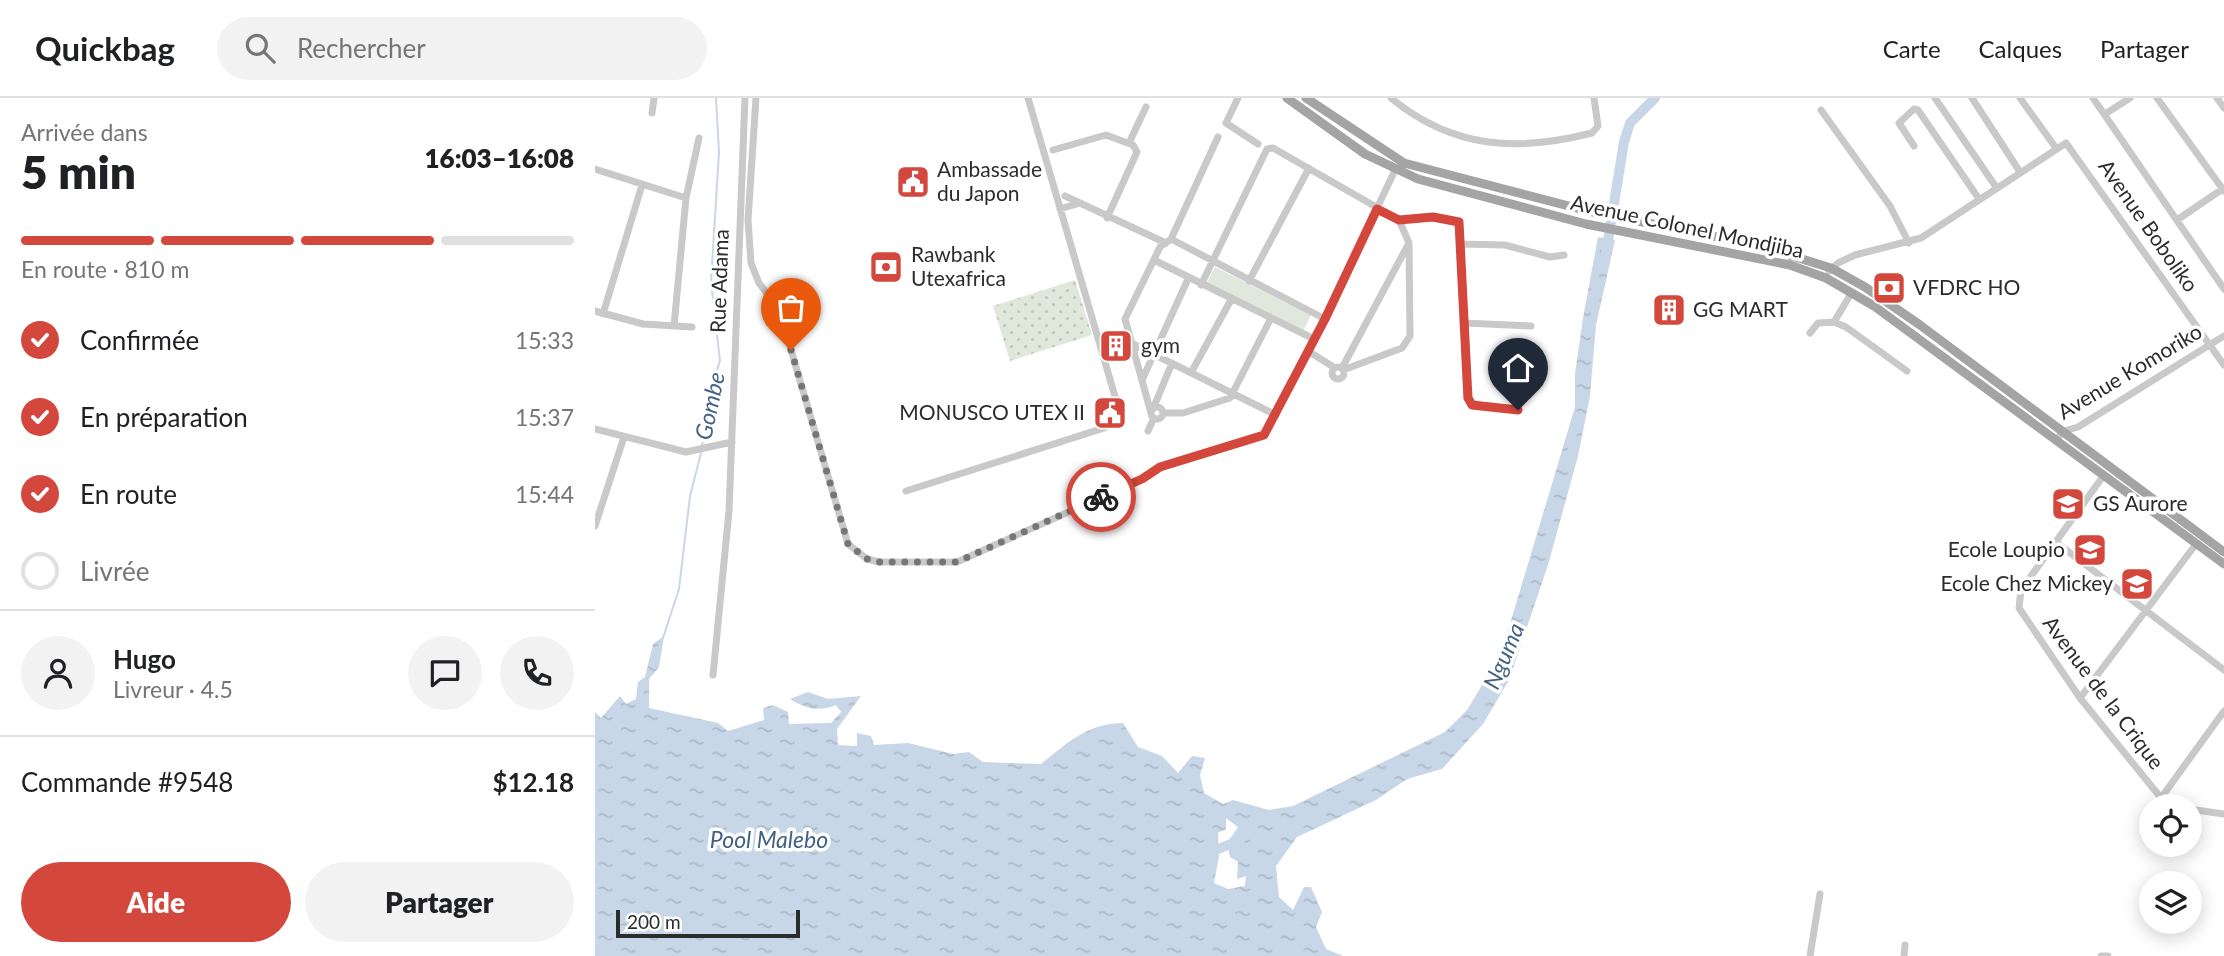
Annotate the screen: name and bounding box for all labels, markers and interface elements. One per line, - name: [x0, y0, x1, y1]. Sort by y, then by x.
- search box: [217, 17, 707, 80]
- text: Quickbag: [35, 28, 175, 68]
- icon: search: [241, 29, 279, 67]
- text: Rechercher: [297, 32, 426, 64]
- text: Carte: [1883, 34, 1941, 63]
- text: Calques: [1979, 34, 2062, 63]
- text: Partager: [2100, 34, 2189, 63]
- text: Arrivée dans: [21, 118, 148, 146]
- text: 16:03–16:08: [424, 142, 574, 174]
- text: 5 min: [21, 144, 136, 199]
- street label: Avenue Boboliko: [2094, 154, 2204, 296]
- place label: Ambassade du Japon: [937, 156, 1042, 205]
- public building icon: Ambassade du Japon: [894, 163, 932, 201]
- street label: Avenue Colonel Mondjiba: [1569, 189, 1806, 262]
- street label: Rue Adama: [704, 228, 733, 333]
- place label: Rawbank Utexafrica: [911, 241, 1006, 290]
- bank icon: Rawbank Utexafrica: [867, 248, 905, 286]
- text: En route · 810 m: [21, 255, 189, 283]
- bank icon: VFDRC HO: [1870, 269, 1908, 307]
- place label: VFDRC HO: [1913, 274, 2020, 299]
- pin: [761, 278, 821, 350]
- icon: bag: [772, 289, 810, 327]
- building icon: GG MART: [1650, 291, 1688, 329]
- place label: GG MART: [1693, 296, 1788, 321]
- street label: Avenue Komoriko: [2053, 318, 2206, 424]
- icon: check: [21, 321, 59, 359]
- text: Confirmée: [80, 324, 199, 356]
- text: 15:33: [515, 326, 574, 354]
- building icon: gym: [1097, 327, 1135, 365]
- place label: gym: [1141, 332, 1180, 357]
- pin: [1488, 338, 1548, 410]
- icon: home: [1499, 349, 1537, 387]
- water label: Gombe: [688, 369, 730, 442]
- public building icon: MONUSCO UTEX II: [1091, 394, 1129, 432]
- icon: check: [21, 398, 59, 436]
- place label: MONUSCO UTEX II: [899, 399, 1085, 424]
- text: En préparation: [80, 401, 248, 433]
- text: 15:37: [515, 403, 574, 431]
- courier: [1066, 462, 1136, 532]
- icon: check: [21, 475, 59, 513]
- text: En route: [80, 478, 177, 510]
- icon: bike: [1082, 478, 1120, 516]
- text: 15:44: [515, 480, 574, 508]
- school or university icon: GS Aurore: [2049, 485, 2087, 523]
- place label: GS Aurore: [2093, 490, 2188, 515]
- school or university icon: Ecole Loupio: [2071, 531, 2109, 569]
- place label: Ecole Loupio: [1948, 536, 2065, 561]
- text: Livrée: [80, 555, 149, 587]
- school or university icon: Ecole Chez Mickey: [2118, 565, 2156, 603]
- place label: Ecole Chez Mickey: [1940, 570, 2113, 595]
- street label: Avenue de la Crique: [2039, 611, 2170, 774]
- water label: Nguma: [1477, 618, 1529, 693]
- button: person: [21, 636, 95, 710]
- button: chat: [408, 636, 482, 710]
- button: phone: [500, 636, 574, 710]
- text: Hugo: [113, 643, 176, 675]
- text: Livreur · 4.5: [113, 675, 233, 703]
- text: Commande #9548: [21, 766, 233, 798]
- text: $12.18: [492, 766, 574, 798]
- map controls: [2139, 794, 2202, 934]
- button: locate: [2139, 794, 2202, 857]
- water label: Pool Malebo: [710, 825, 828, 853]
- button: Aide: [21, 862, 291, 942]
- button: Partager: [305, 862, 574, 942]
- button: layers: [2139, 871, 2202, 934]
- scale bar: [616, 907, 800, 939]
- text: 200 m: [627, 910, 681, 933]

